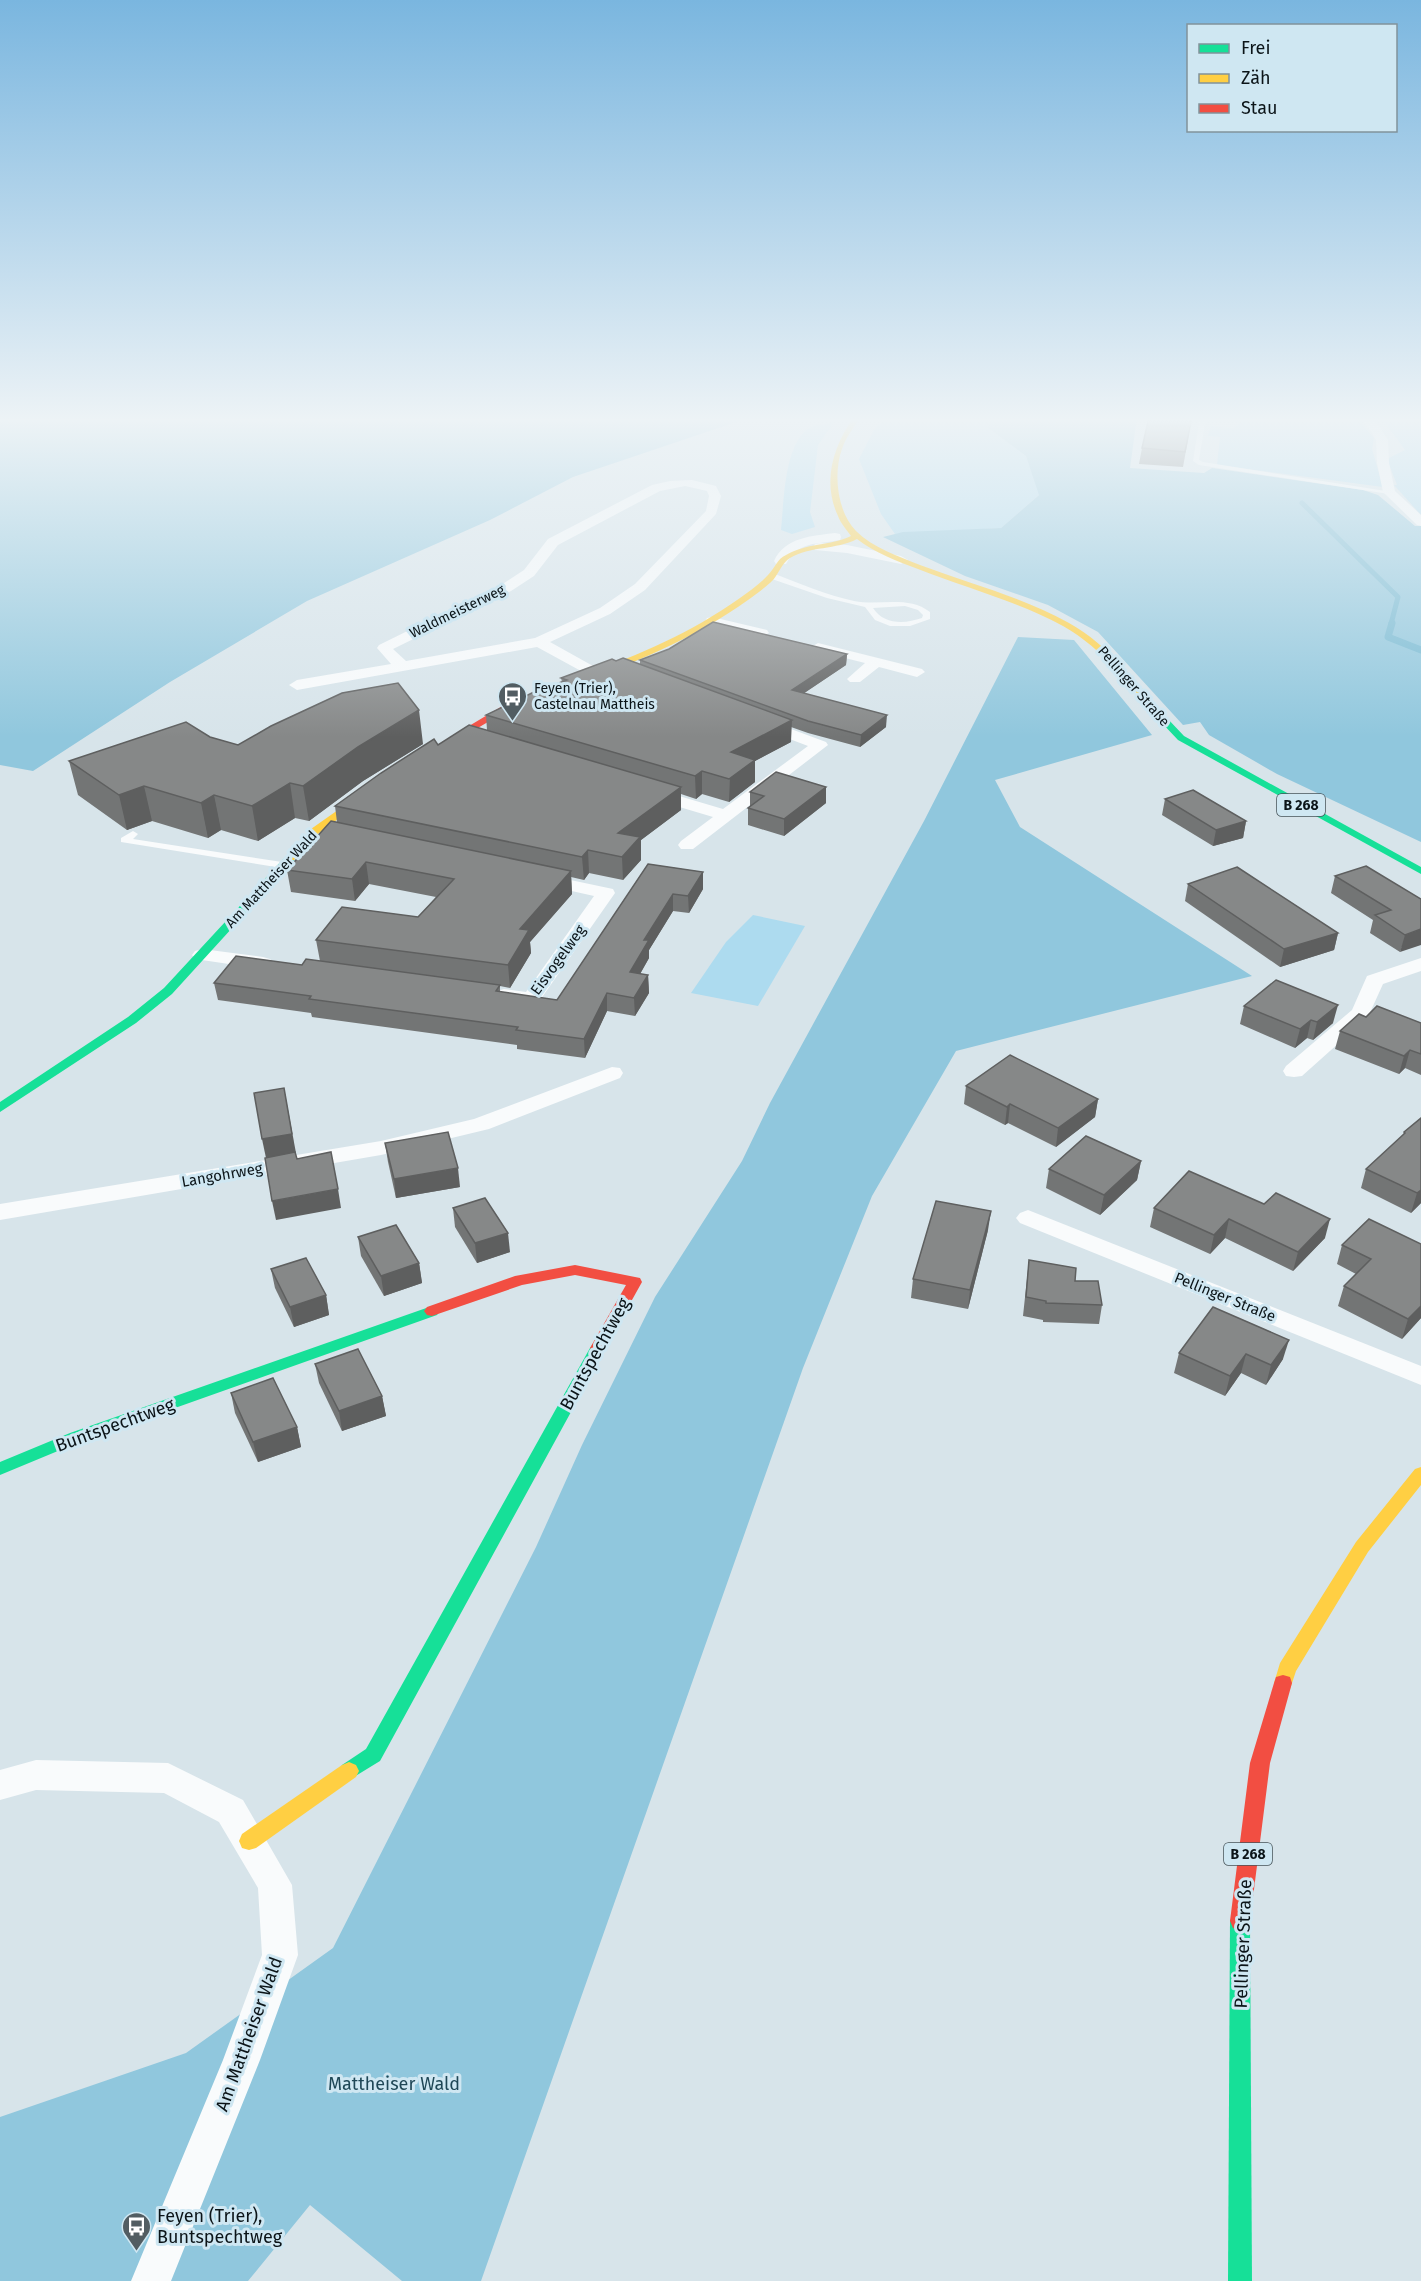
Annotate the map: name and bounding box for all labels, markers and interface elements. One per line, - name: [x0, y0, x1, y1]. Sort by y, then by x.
- legend: [1187, 24, 1397, 132]
- text: Frei: [1241, 37, 1271, 59]
- text: Zäh: [1241, 67, 1270, 89]
- text: Stau: [1241, 97, 1277, 119]
- street label: Waldmeisterweg: [407, 581, 508, 642]
- street label: Pellinger Straße: [1094, 643, 1173, 730]
- bus stop icon: Feyen (Trier), Castelnau Mattheis: [497, 680, 529, 722]
- place label: Feyen (Trier), Castelnau Mattheis: [534, 680, 655, 713]
- road number: B 268: [1277, 794, 1325, 816]
- street label: Am Mattheiser Wald: [222, 827, 321, 931]
- street label: Eisvogelweg: [527, 921, 589, 998]
- street label: Langohrweg: [180, 1159, 264, 1191]
- street label: Pellinger Straße: [1172, 1268, 1278, 1326]
- street label: Buntspechtweg: [555, 1293, 635, 1414]
- street label: Buntspechtweg: [52, 1393, 178, 1457]
- road number: B 268: [1224, 1843, 1272, 1865]
- street label: Pellinger Straße: [1230, 1879, 1256, 2009]
- street label: Am Mattheiser Wald: [211, 1954, 287, 2114]
- park label: Mattheiser Wald: [328, 2073, 460, 2095]
- place label: Feyen (Trier), Buntspechtweg: [157, 2205, 283, 2248]
- bus stop icon: Feyen (Trier), Buntspechtweg: [120, 2210, 152, 2252]

